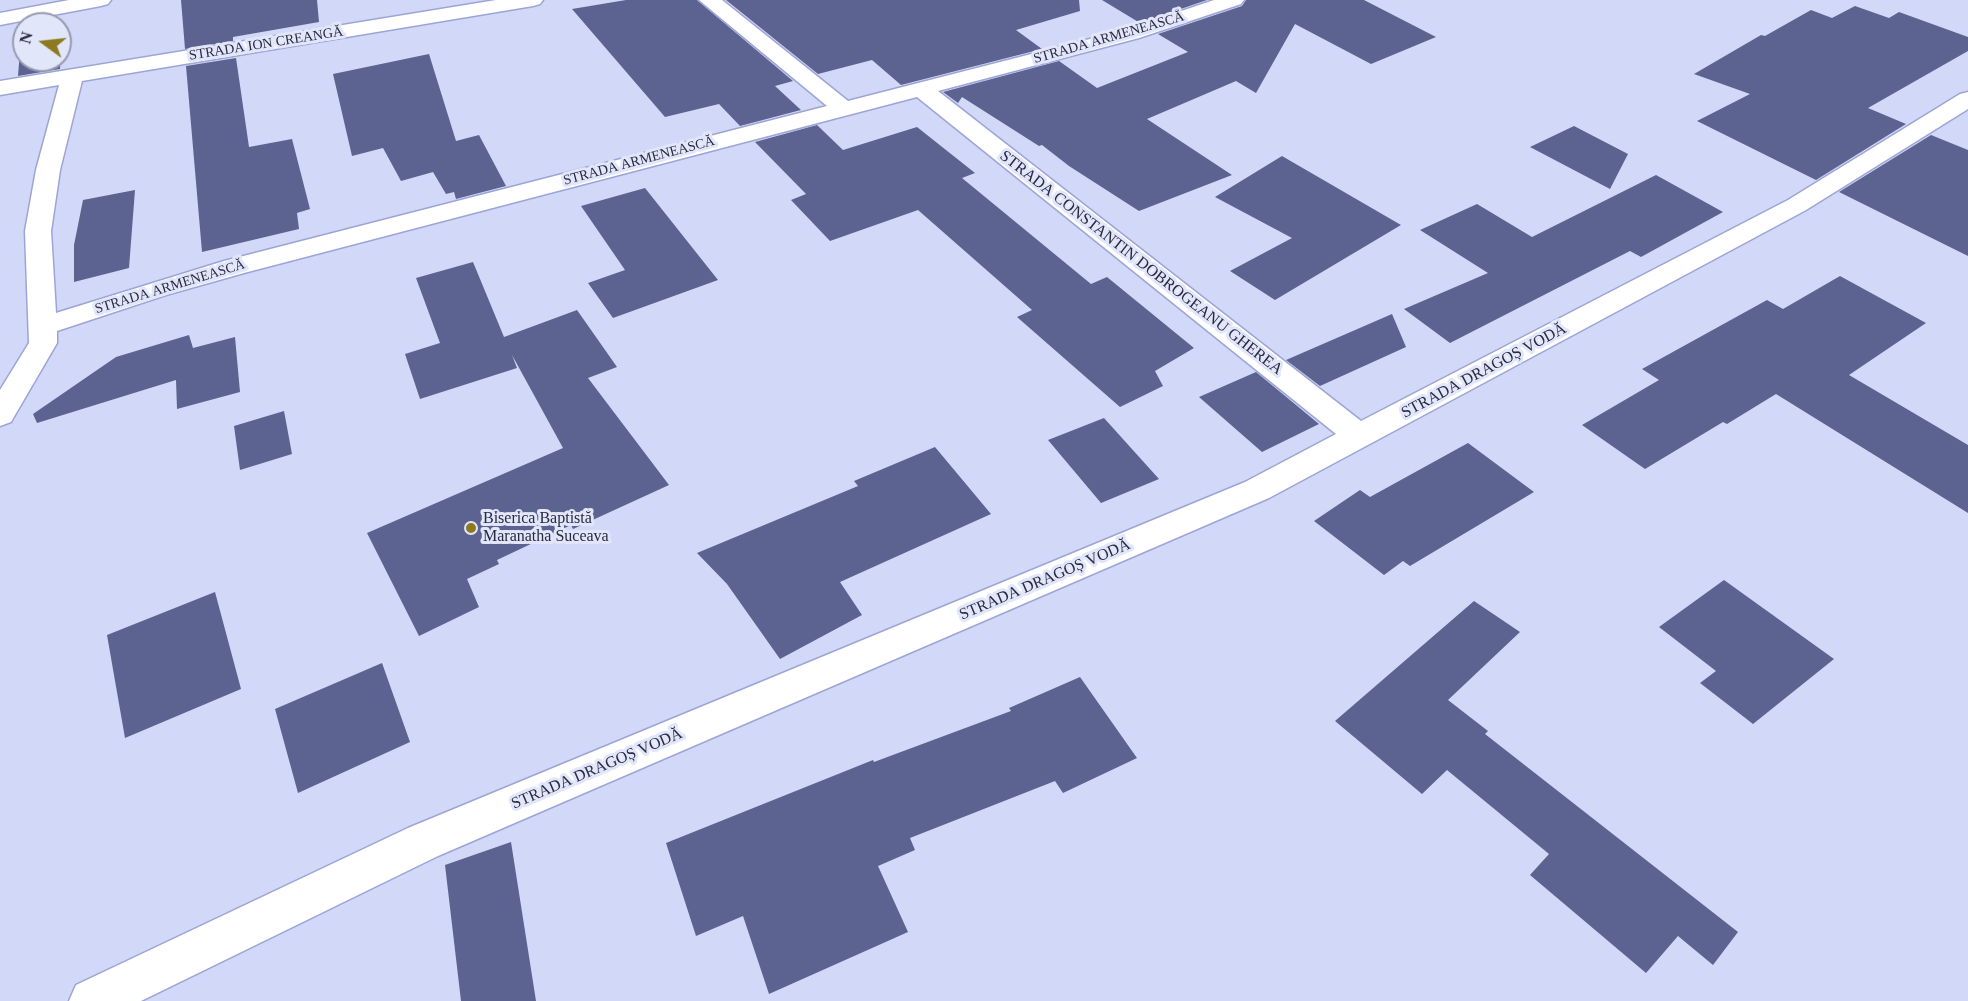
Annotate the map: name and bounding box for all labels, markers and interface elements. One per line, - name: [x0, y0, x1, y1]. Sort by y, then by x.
- street label: STRADA ARMENEASCĂ: [1032, 8, 1186, 68]
- north arrow: [12, 12, 72, 72]
- street label: STRADA ION CREANGĂ: [188, 24, 344, 64]
- text: N: [16, 30, 36, 46]
- street label: STRADA ARMENEASCĂ: [562, 133, 716, 189]
- street label: STRADA CONSTANTIN DOBROGEANU GHEREA: [996, 147, 1286, 379]
- street label: STRADA ARMENEASCĂ: [93, 256, 247, 318]
- street label: STRADA DRAGOȘ VODĂ: [1398, 319, 1570, 423]
- place label: Biserica Baptistă Maranatha Suceava: [483, 509, 609, 547]
- marker: Biserica Baptistă Maranatha Suceava: [464, 521, 478, 535]
- street label: STRADA DRAGOȘ VODĂ: [957, 535, 1133, 625]
- street label: STRADA DRAGOȘ VODĂ: [509, 724, 685, 814]

